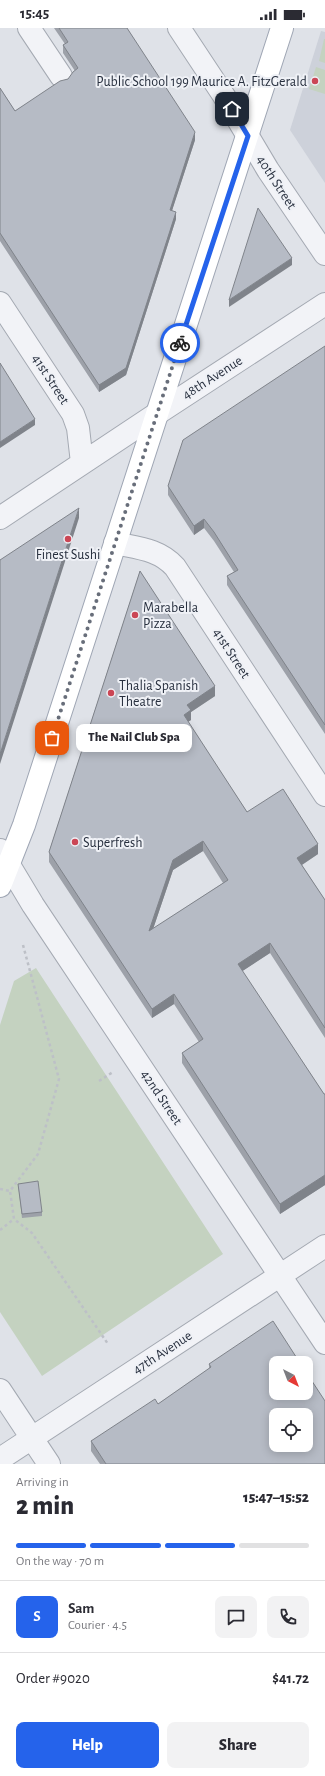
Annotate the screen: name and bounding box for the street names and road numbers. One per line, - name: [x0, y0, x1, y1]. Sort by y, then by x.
- street label: 40th Street: [254, 153, 299, 212]
- street label: 41st Street: [29, 352, 72, 407]
- street label: 48th Avenue: [180, 353, 245, 402]
- street label: 41st Street: [210, 626, 253, 681]
- street label: 42nd Street: [138, 1068, 185, 1128]
- street label: 47th Avenue: [130, 1329, 195, 1377]

